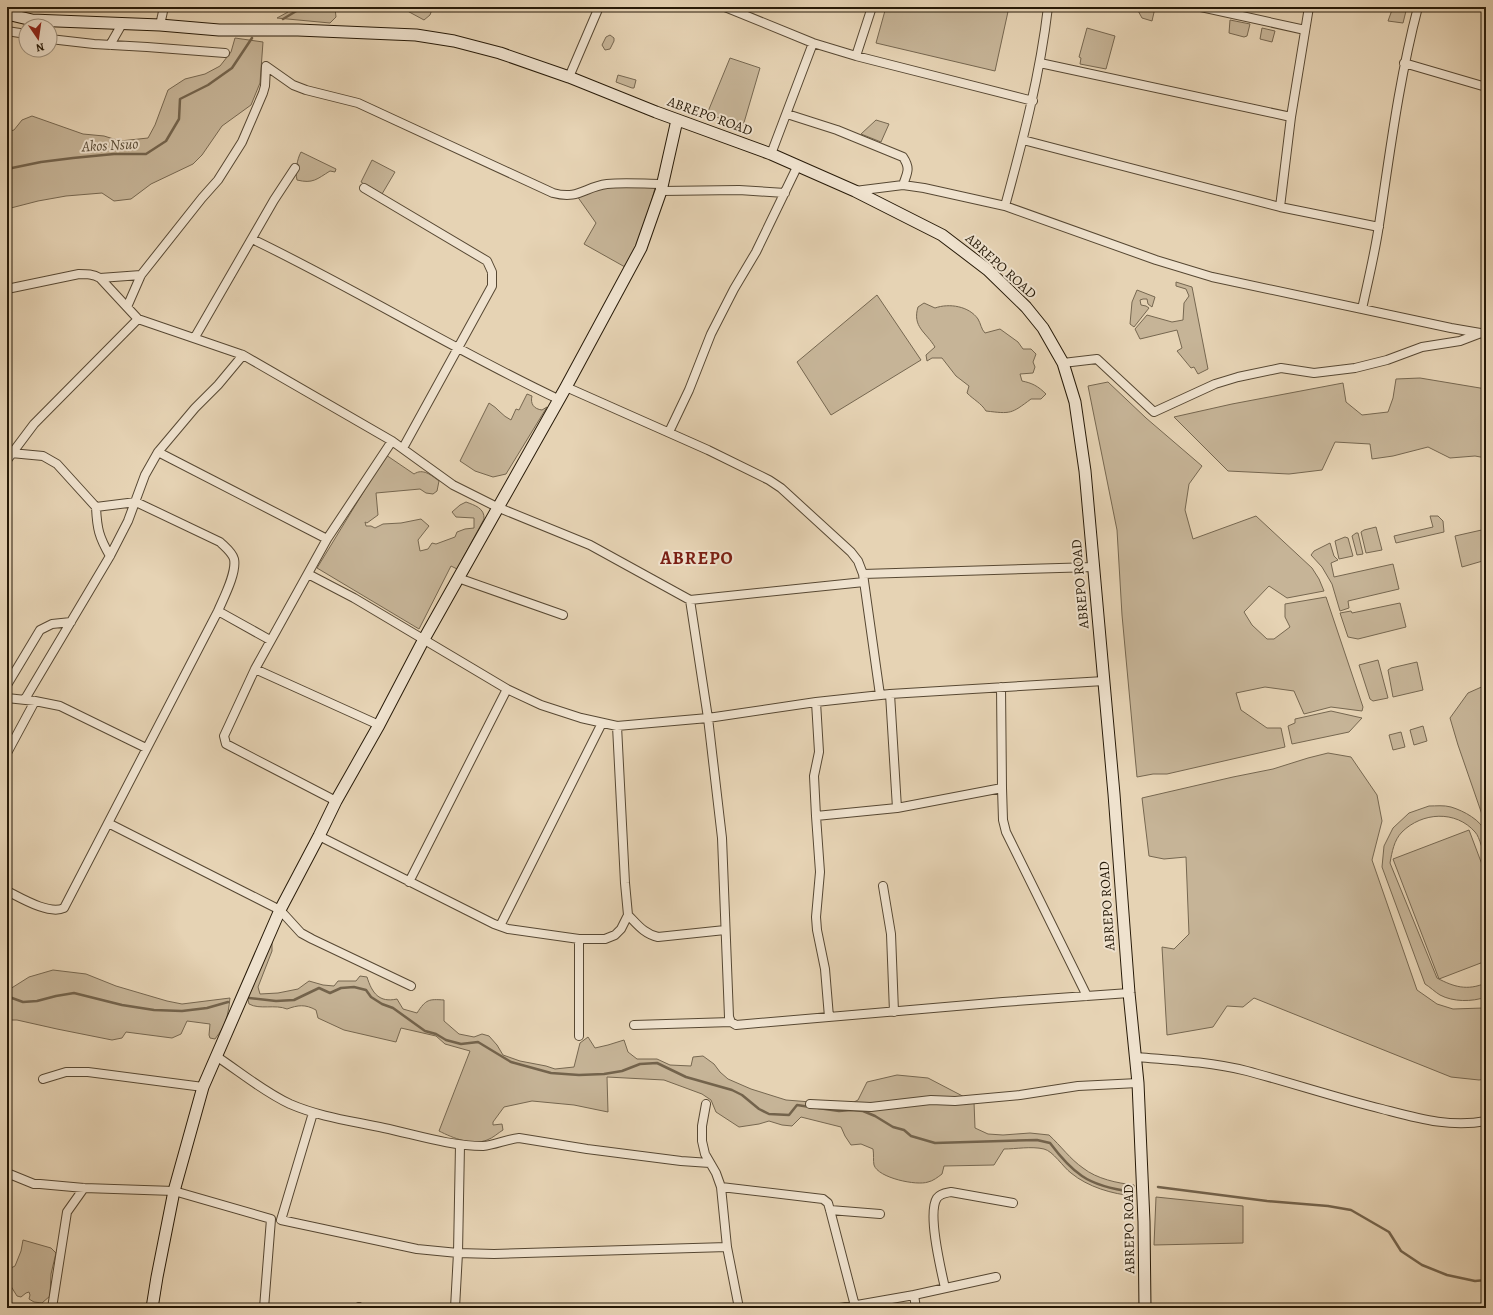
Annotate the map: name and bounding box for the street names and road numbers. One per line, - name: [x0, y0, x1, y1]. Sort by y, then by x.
- street label: ABREPO ROAD: [664, 91, 755, 140]
- street label: ABREPO ROAD: [961, 228, 1041, 303]
- street label: ABREPO ROAD: [1067, 538, 1093, 630]
- street label: ABREPO ROAD: [1094, 861, 1120, 952]
- street label: ABREPO ROAD: [1119, 1184, 1139, 1275]

